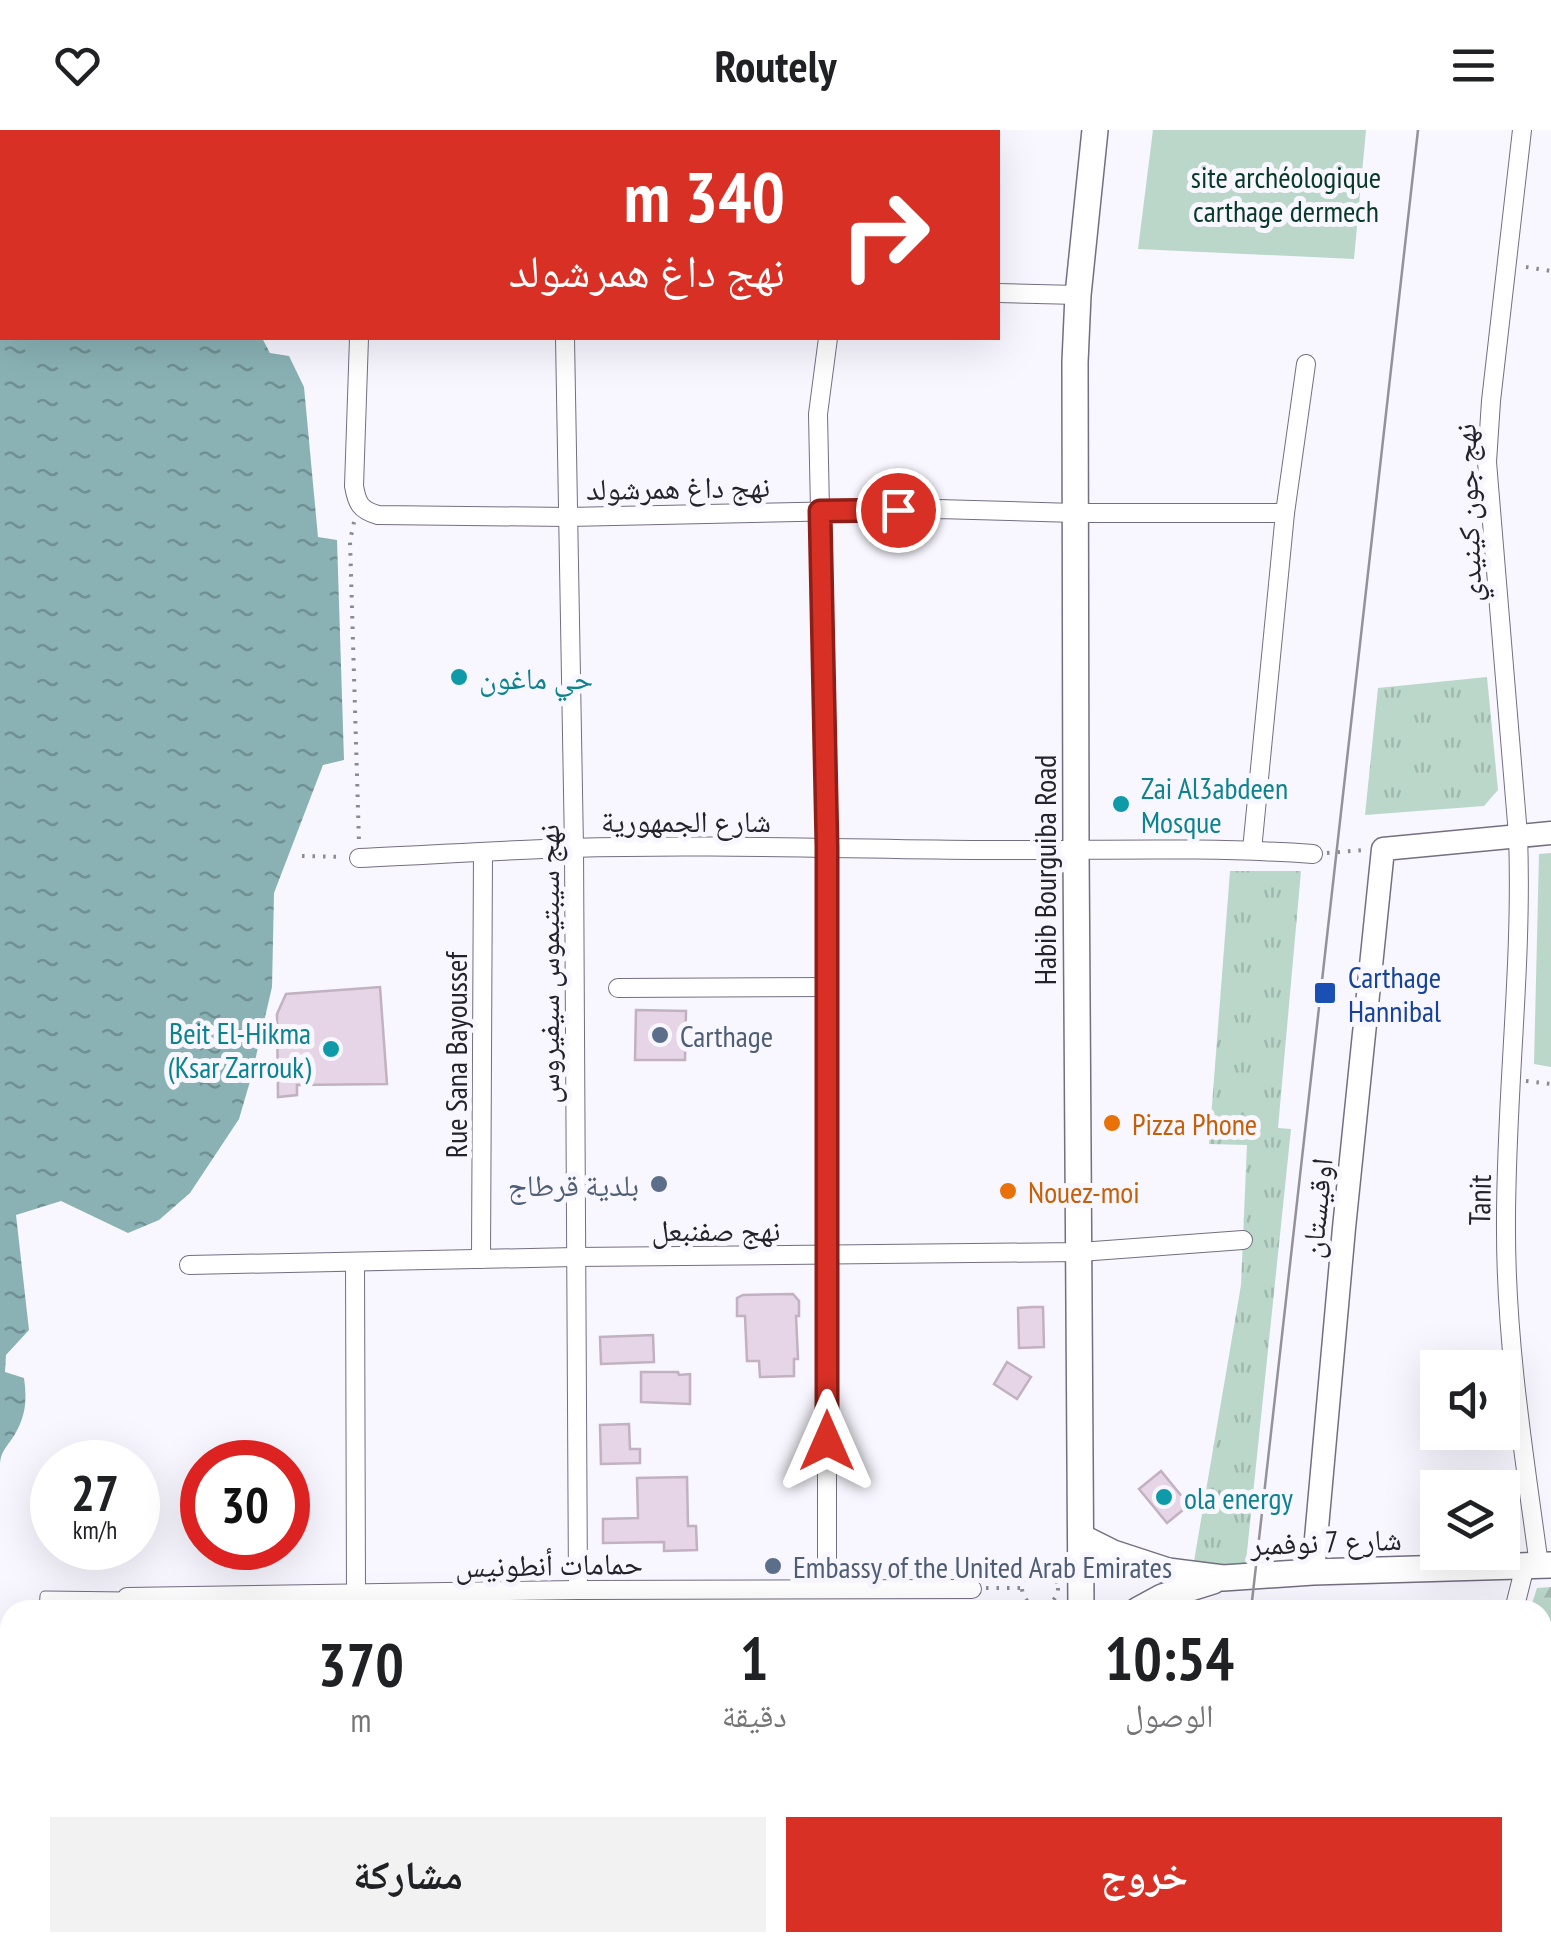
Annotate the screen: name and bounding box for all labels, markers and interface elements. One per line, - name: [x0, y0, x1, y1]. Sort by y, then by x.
- text: Routely: [714, 36, 837, 94]
- icon: heart: [50, 38, 105, 93]
- icon: menu: [1446, 38, 1501, 93]
- text: 340 m: [624, 151, 785, 241]
- park label: site archéologique carthage dermech: [1191, 157, 1381, 230]
- icon: right: [820, 170, 950, 300]
- text: نهج داغ همرشولد: [509, 241, 785, 299]
- street label: نهج جون كينيدي: [1444, 423, 1495, 603]
- street label: نهج داغ همرشولد: [586, 466, 770, 509]
- pin: [856, 468, 941, 553]
- icon: arrive: [871, 483, 926, 538]
- place label: حي ماغون: [479, 658, 593, 702]
- marker: حي ماغون: [448, 666, 470, 688]
- street label: Habib Bourguiba Road: [1025, 755, 1064, 985]
- place label: Zai Al3abdeen Mosque: [1141, 768, 1288, 841]
- marker: Zai Al3abdeen Mosque: [1110, 793, 1132, 815]
- street label: شارع الجمهورية: [601, 801, 771, 841]
- street label: نهج سيبتيموس سيفيروس: [528, 824, 568, 1104]
- street label: Rue Sana Bayoussef: [436, 951, 475, 1158]
- place label: Carthage Hannibal: [1348, 957, 1441, 1030]
- marker: Carthage Hannibal: [1312, 980, 1338, 1006]
- place label: Beit El-Hikma (Ksar Zarrouk): [168, 1013, 311, 1086]
- place label: Carthage: [680, 1016, 773, 1055]
- marker: Carthage: [649, 1024, 671, 1046]
- marker: Beit El-Hikma (Ksar Zarrouk): [320, 1038, 342, 1060]
- place label: Pizza Phone: [1132, 1104, 1257, 1143]
- marker: Pizza Phone: [1101, 1112, 1123, 1134]
- street label: اوقيستان: [1291, 1156, 1341, 1260]
- place label: بلدية قرطاج: [508, 1165, 639, 1205]
- place label: Nouez-moi: [1028, 1172, 1140, 1211]
- marker: بلدية قرطاج: [648, 1173, 670, 1195]
- street label: Tanit: [1459, 1174, 1499, 1226]
- marker: Nouez-moi: [997, 1180, 1019, 1202]
- street label: نهج صفنبعل: [652, 1210, 780, 1250]
- map controls: [1420, 1350, 1520, 1570]
- button: sound: [1420, 1350, 1520, 1450]
- position arrow: [775, 1389, 879, 1493]
- speed limit sign: 30: [180, 1440, 310, 1570]
- text: 27: [71, 1460, 119, 1525]
- button: layers: [1420, 1470, 1520, 1570]
- place label: ola energy: [1184, 1478, 1293, 1517]
- marker: ola energy: [1153, 1486, 1175, 1508]
- text: km/h: [73, 1514, 117, 1546]
- street label: شارع 7 نوفمبر: [1249, 1519, 1402, 1564]
- street label: حمامات أنطونيس: [455, 1543, 643, 1585]
- place label: Embassy of the United Arab Emirates: [793, 1547, 1172, 1586]
- marker: Embassy of the United Arab Emirates: [762, 1555, 784, 1577]
- text: 1: [740, 1619, 769, 1697]
- text: 10:54: [1104, 1619, 1234, 1697]
- text: 370: [318, 1625, 404, 1703]
- text: دقيقة: [722, 1694, 787, 1736]
- text: الوصول: [1125, 1694, 1214, 1736]
- text: m: [350, 1699, 371, 1741]
- button: مشاركة: [50, 1817, 766, 1932]
- button: خروج: [786, 1817, 1502, 1932]

